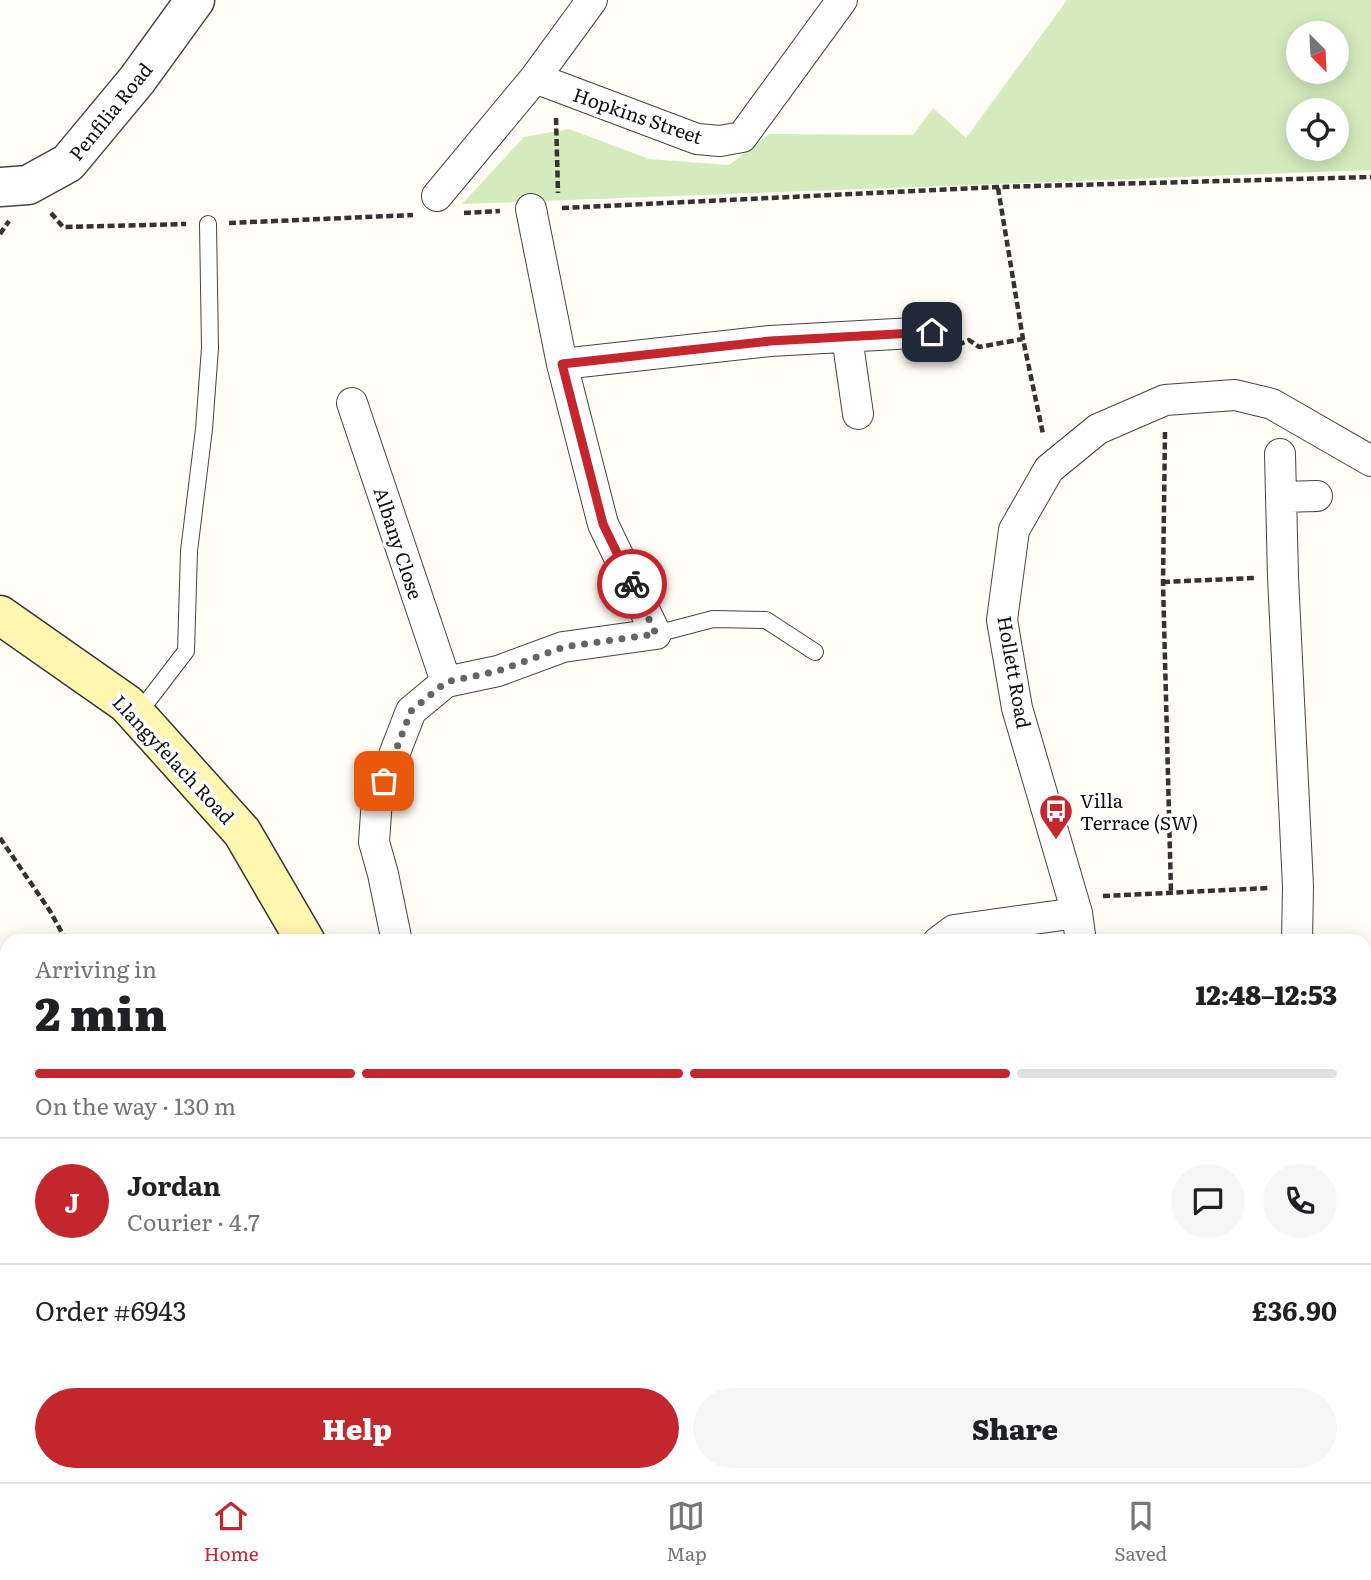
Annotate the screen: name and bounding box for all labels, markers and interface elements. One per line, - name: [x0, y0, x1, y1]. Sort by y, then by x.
- north arrow: [1286, 21, 1349, 84]
- map controls: [1286, 21, 1349, 161]
- street label: Penfilia Road: [62, 56, 158, 166]
- street label: Hopkins Street: [570, 80, 707, 150]
- button: locate: [1286, 98, 1349, 161]
- pin: [902, 302, 962, 362]
- icon: home: [913, 313, 951, 351]
- street label: Albany Close: [368, 483, 430, 603]
- courier: [597, 549, 667, 619]
- icon: bike: [613, 565, 651, 603]
- street label: Hollett Road: [991, 613, 1039, 731]
- street label: Llangyfelach Road: [107, 688, 242, 830]
- pin: [354, 751, 414, 811]
- icon: bag: [365, 762, 403, 800]
- place label: Villa Terrace (SW): [1080, 786, 1198, 836]
- bus stop icon: Villa Terrace (SW): [1037, 792, 1075, 841]
- text: Arriving in: [35, 951, 157, 985]
- text: 12:48–12:53: [1195, 974, 1337, 1013]
- text: 2 min: [35, 977, 167, 1045]
- text: On the way · 130 m: [35, 1088, 236, 1122]
- button: chat: [1171, 1164, 1245, 1238]
- button: phone: [1263, 1164, 1337, 1238]
- text: Jordan: [127, 1165, 221, 1204]
- text: J: [65, 1182, 79, 1221]
- text: Courier · 4.7: [127, 1204, 260, 1238]
- text: Order #6943: [35, 1290, 187, 1329]
- text: £36.90: [1252, 1290, 1337, 1329]
- button: Help: [35, 1388, 679, 1468]
- button: Share: [693, 1388, 1337, 1468]
- tab: Home: [204, 1497, 259, 1567]
- tab: Map: [666, 1497, 707, 1567]
- tab: Saved: [1114, 1497, 1167, 1567]

